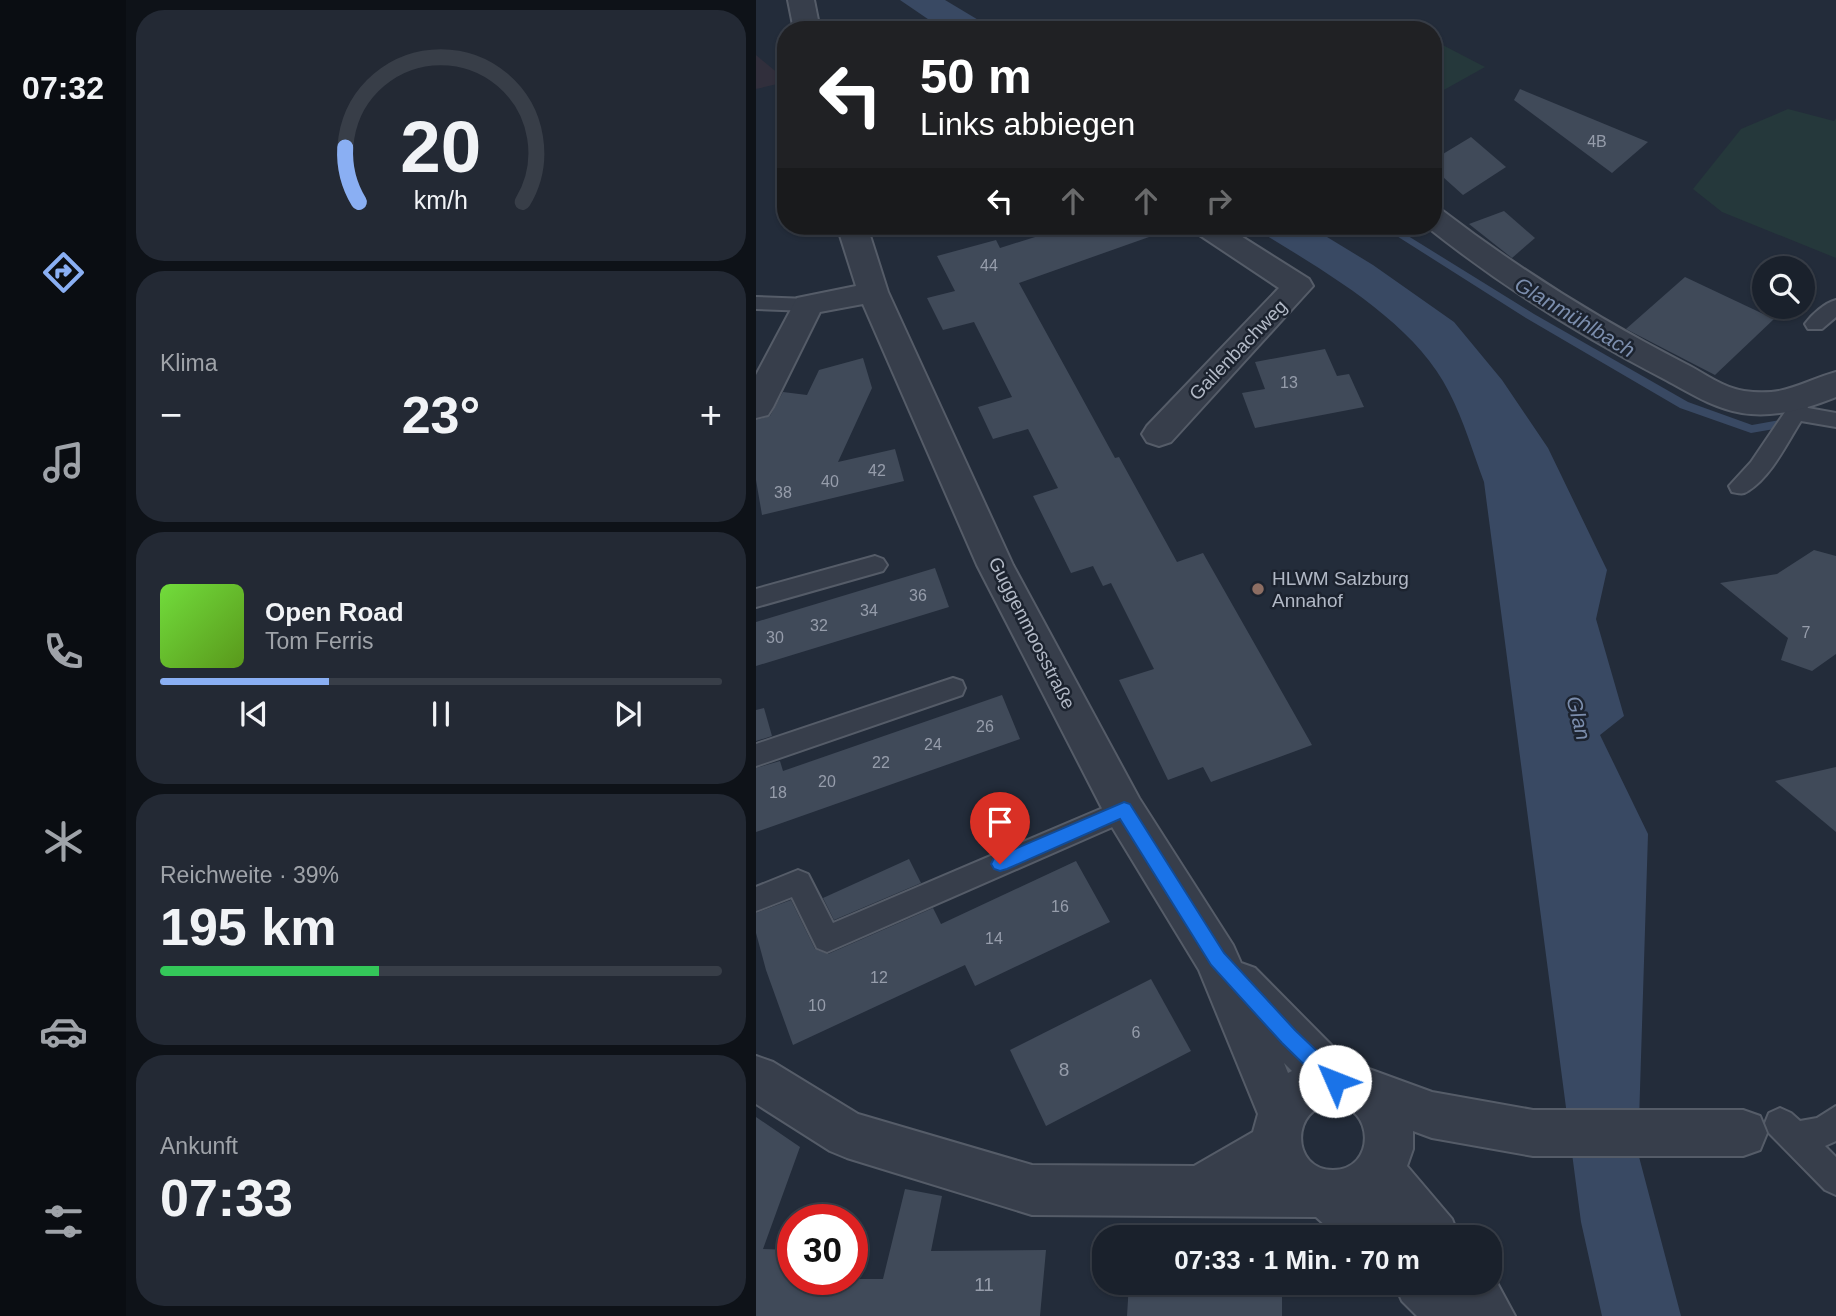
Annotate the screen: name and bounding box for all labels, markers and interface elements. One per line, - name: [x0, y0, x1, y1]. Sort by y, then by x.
- icon: left: [805, 49, 896, 140]
- text: 50 m: [920, 49, 1032, 103]
- text: 07:32: [22, 70, 104, 106]
- text: 20: [401, 106, 481, 187]
- text: Links abbiegen: [920, 106, 1135, 142]
- house number: 4B: [1587, 133, 1607, 150]
- icon: left: [981, 182, 1019, 220]
- icon: ahead: [1054, 182, 1092, 220]
- icon: ahead: [1127, 182, 1165, 220]
- icon: right: [1200, 182, 1238, 220]
- text: km/h: [414, 185, 468, 213]
- icon: directions: [39, 248, 88, 297]
- map controls: [1752, 256, 1815, 319]
- button: search: [1752, 256, 1815, 319]
- house number: 44: [980, 257, 998, 274]
- water label: Glanmühlbach: [1511, 272, 1639, 362]
- street label: Gailenbachweg: [1185, 296, 1291, 404]
- text: Klima: [160, 350, 218, 376]
- house number: 13: [1280, 374, 1298, 391]
- text: 23°: [402, 386, 480, 444]
- text: −: [160, 394, 182, 436]
- text: +: [700, 394, 722, 436]
- icon: music: [39, 438, 88, 487]
- house number: 42: [868, 462, 886, 479]
- house number: 40: [821, 473, 839, 490]
- house number: 38: [774, 484, 792, 501]
- street label: Guggenmoosstraße: [985, 553, 1079, 713]
- place label: HLWM Salzburg Annahof: [1272, 568, 1409, 611]
- marker: HLWM Salzburg Annahof: [1250, 581, 1266, 597]
- house number: 36: [909, 587, 927, 604]
- text: Open Road: [265, 597, 404, 627]
- house number: 34: [860, 602, 878, 619]
- house number: 32: [810, 617, 828, 634]
- house number: 7: [1802, 624, 1811, 641]
- icon: phone: [39, 627, 88, 676]
- text: Tom Ferris: [265, 628, 374, 654]
- house number: 30: [766, 629, 784, 646]
- water label: Glan: [1562, 694, 1596, 742]
- icon: previous: [235, 695, 273, 733]
- icon: pause: [422, 695, 460, 733]
- icon: next: [609, 695, 647, 733]
- house number: 26: [976, 718, 994, 735]
- house number: 24: [924, 736, 942, 753]
- house number: 22: [872, 754, 890, 771]
- house number: 20: [818, 773, 836, 790]
- house number: 18: [769, 784, 787, 801]
- pin: [970, 792, 1030, 864]
- icon: arrive: [981, 803, 1019, 841]
- icon: climate: [39, 817, 88, 866]
- text: Reichweite · 39%: [160, 862, 339, 888]
- text: 195 km: [160, 898, 336, 956]
- house number: 16: [1051, 898, 1069, 915]
- house number: 14: [985, 930, 1003, 947]
- house number: 12: [870, 969, 888, 986]
- house number: 10: [808, 997, 826, 1014]
- icon: car: [39, 1007, 88, 1056]
- house number: 6: [1132, 1024, 1141, 1041]
- position arrow: [1298, 1044, 1372, 1118]
- house number: 8: [1059, 1059, 1069, 1080]
- text: Ankunft: [160, 1133, 238, 1159]
- text: 07:33: [160, 1169, 293, 1227]
- icon: filters: [39, 1197, 88, 1246]
- speed limit sign: 30: [777, 1204, 868, 1295]
- text: 07:33 · 1 Min. · 70 m: [1174, 1245, 1420, 1275]
- house number: 11: [974, 1274, 994, 1295]

